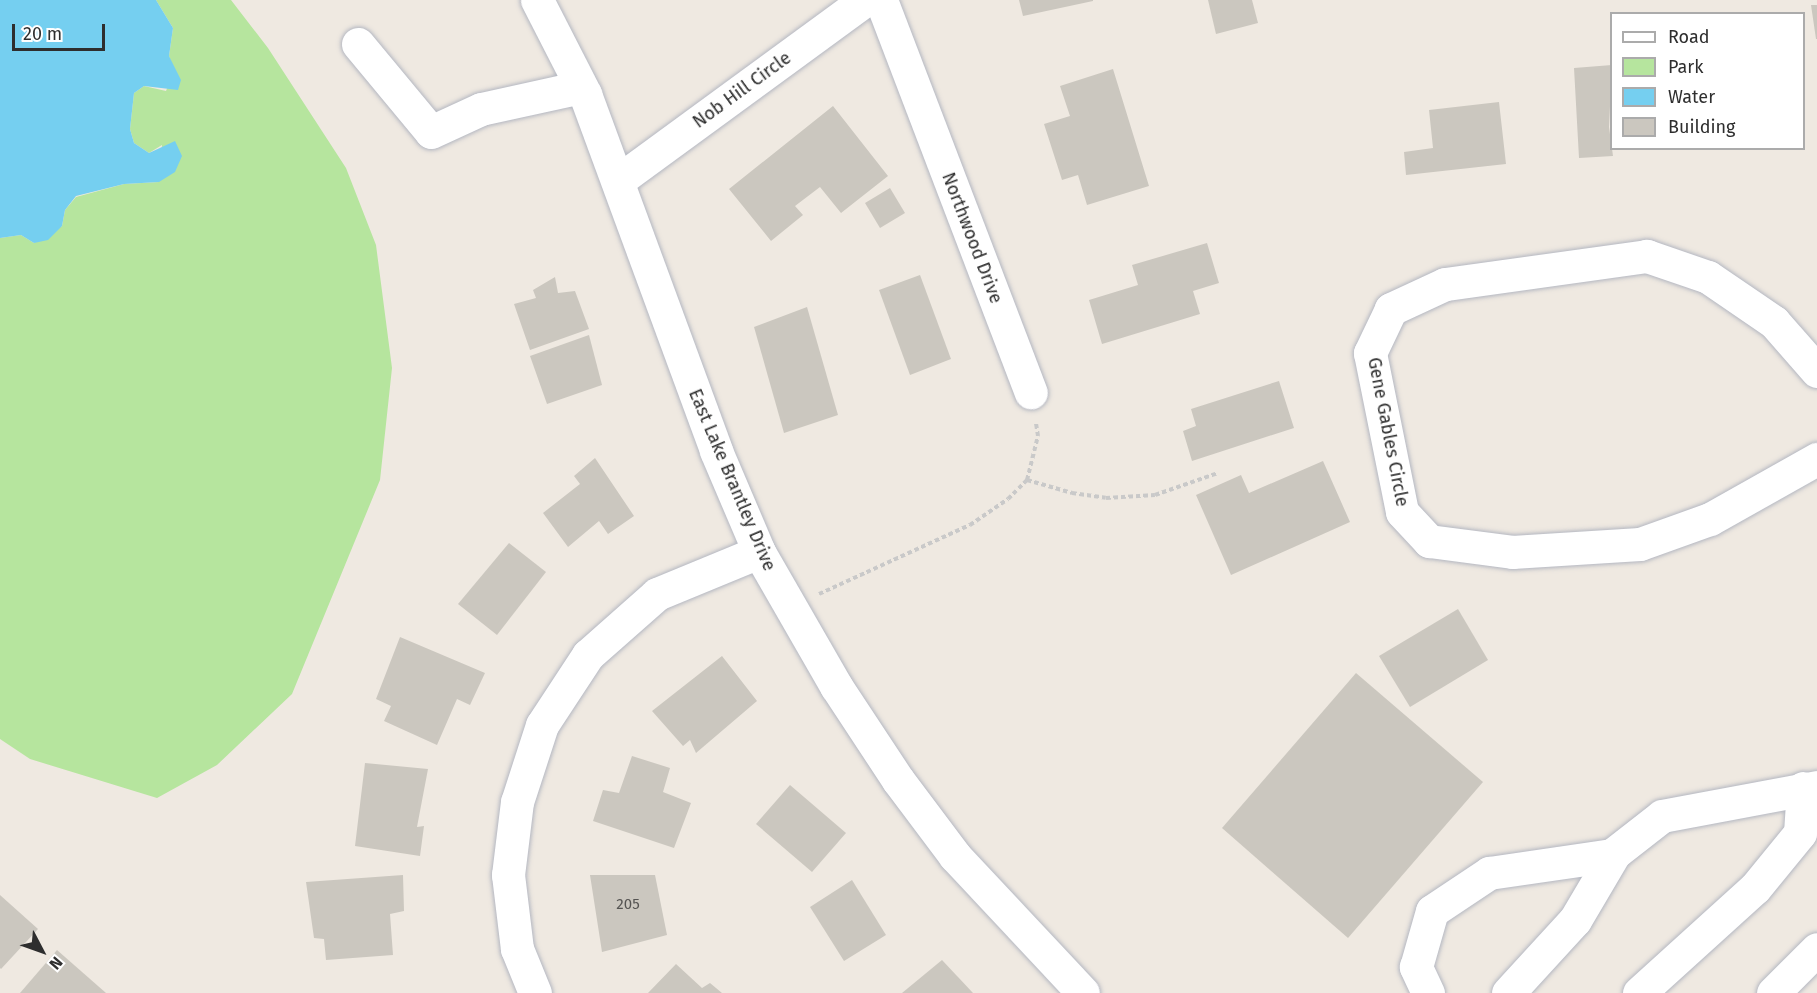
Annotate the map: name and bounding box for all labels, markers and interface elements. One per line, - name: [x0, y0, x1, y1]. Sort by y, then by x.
- scale bar: [15, 12, 108, 50]
- legend: [1610, 12, 1805, 150]
- text: 20 m: [23, 23, 62, 45]
- text: Road: [1668, 26, 1710, 48]
- street label: Nob Hill Circle: [689, 47, 795, 133]
- text: Park: [1668, 56, 1703, 78]
- text: Water: [1668, 86, 1715, 108]
- text: Building: [1668, 116, 1735, 138]
- street label: Northwood Drive: [937, 169, 1007, 307]
- street label: Gene Gables Circle: [1363, 356, 1413, 508]
- street label: East Lake Brantley Drive: [684, 386, 780, 574]
- house number: 205: [616, 896, 640, 914]
- north arrow: [12, 921, 72, 981]
- text: N: [45, 953, 67, 973]

